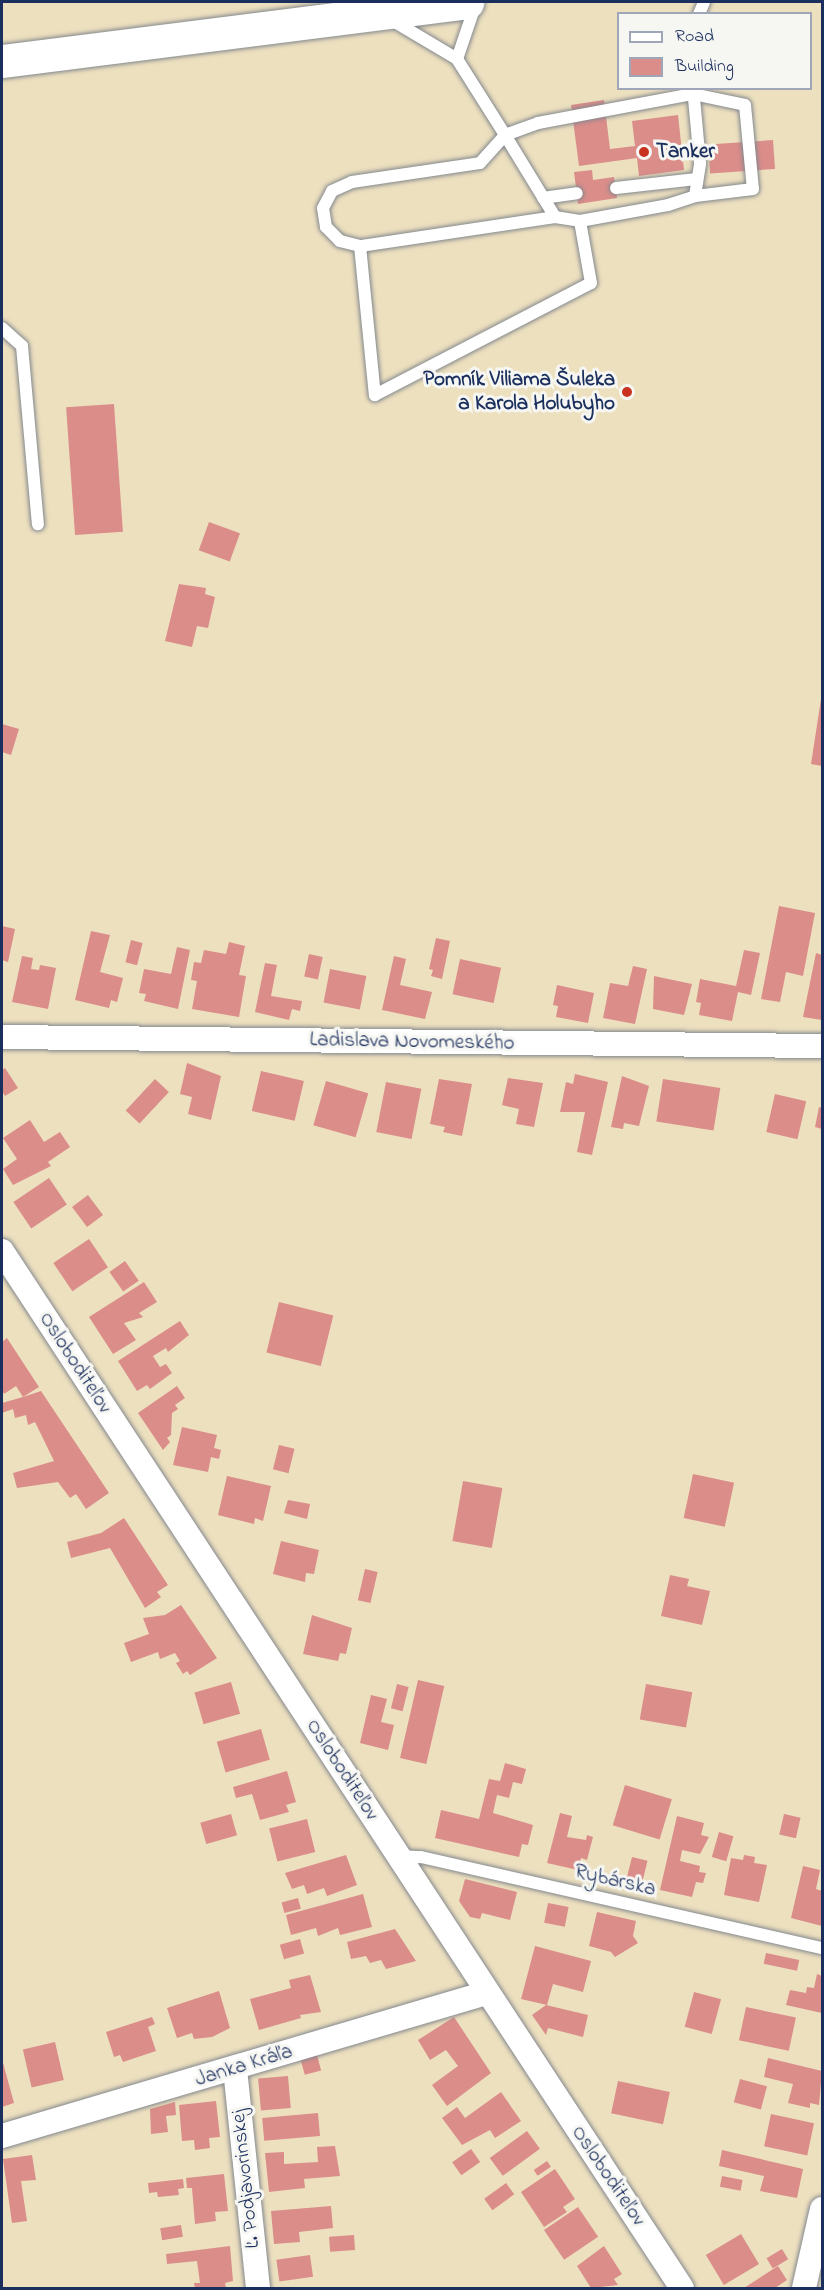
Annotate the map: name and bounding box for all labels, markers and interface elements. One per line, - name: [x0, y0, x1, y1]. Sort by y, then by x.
- legend: [617, 12, 812, 90]
- text: Road: [675, 24, 714, 50]
- text: Building: [675, 54, 734, 80]
- place label: Tanker: [656, 139, 715, 165]
- marker: Tanker: [637, 145, 651, 159]
- place label: Pomník Viliama Šuleka a Karola Holubyho: [423, 367, 615, 417]
- marker: Pomník Viliama Šuleka a Karola Holubyho: [620, 385, 634, 399]
- street label: Ladislava Novomeského: [309, 1028, 515, 1056]
- street label: Osloboditeľov: [33, 1308, 117, 1418]
- street label: Osloboditeľov: [300, 1715, 384, 1825]
- street label: Rybárska: [572, 1859, 658, 1903]
- street label: Janka Kráľa: [192, 2039, 296, 2093]
- street label: Ľ. Podjavorinskej: [226, 2108, 266, 2250]
- street label: Osloboditeľov: [565, 2121, 651, 2231]

